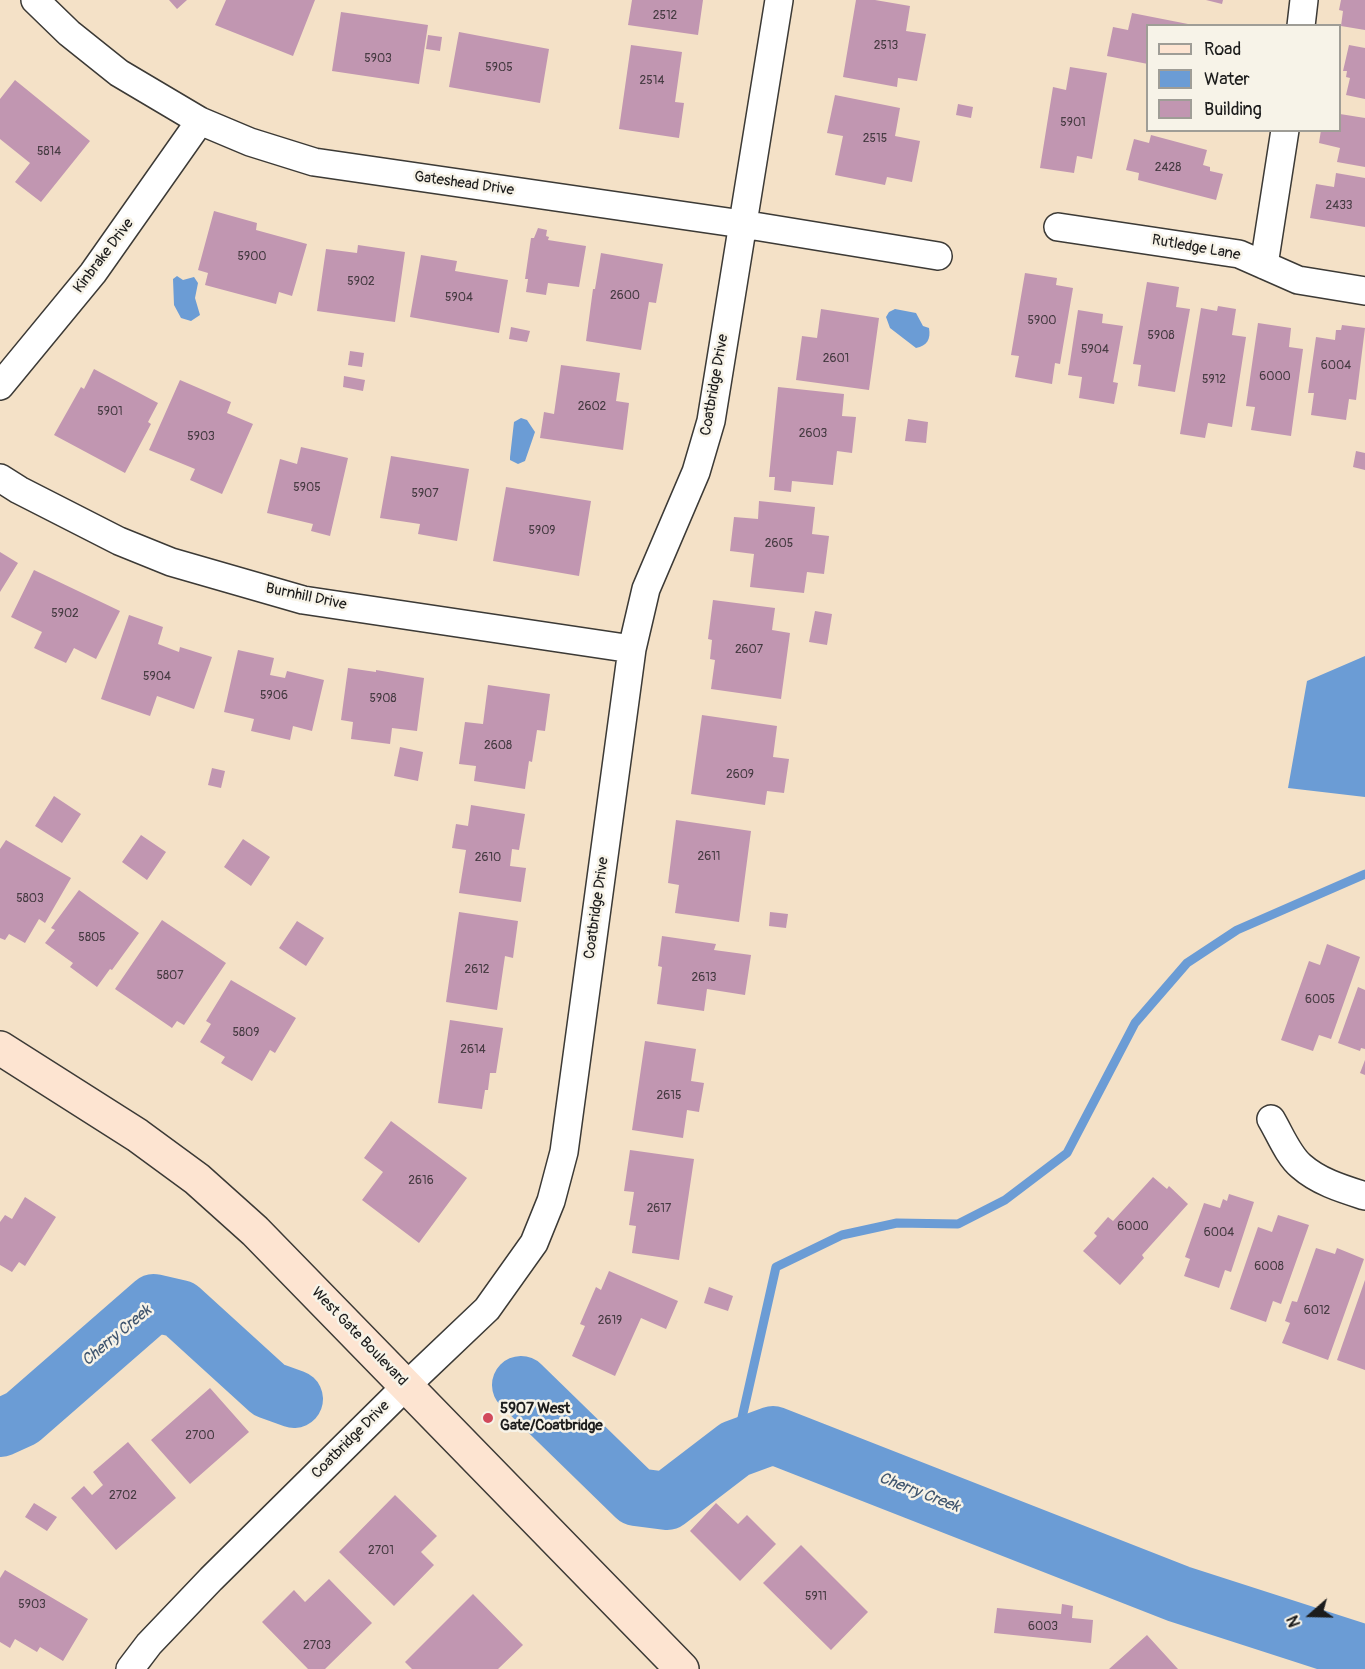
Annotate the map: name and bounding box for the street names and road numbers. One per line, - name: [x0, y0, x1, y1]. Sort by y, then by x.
- street label: Gateshead Drive: [413, 168, 515, 200]
- street label: Kinbrake Drive: [70, 215, 138, 297]
- street label: Rutledge Lane: [1150, 231, 1242, 265]
- street label: Coatbridge Drive: [697, 333, 733, 437]
- street label: Burnhill Drive: [264, 580, 348, 614]
- street label: Coatbridge Drive: [581, 856, 613, 960]
- street label: West Gate Boulevard: [307, 1284, 411, 1390]
- street label: Coatbridge Drive: [308, 1397, 394, 1483]

